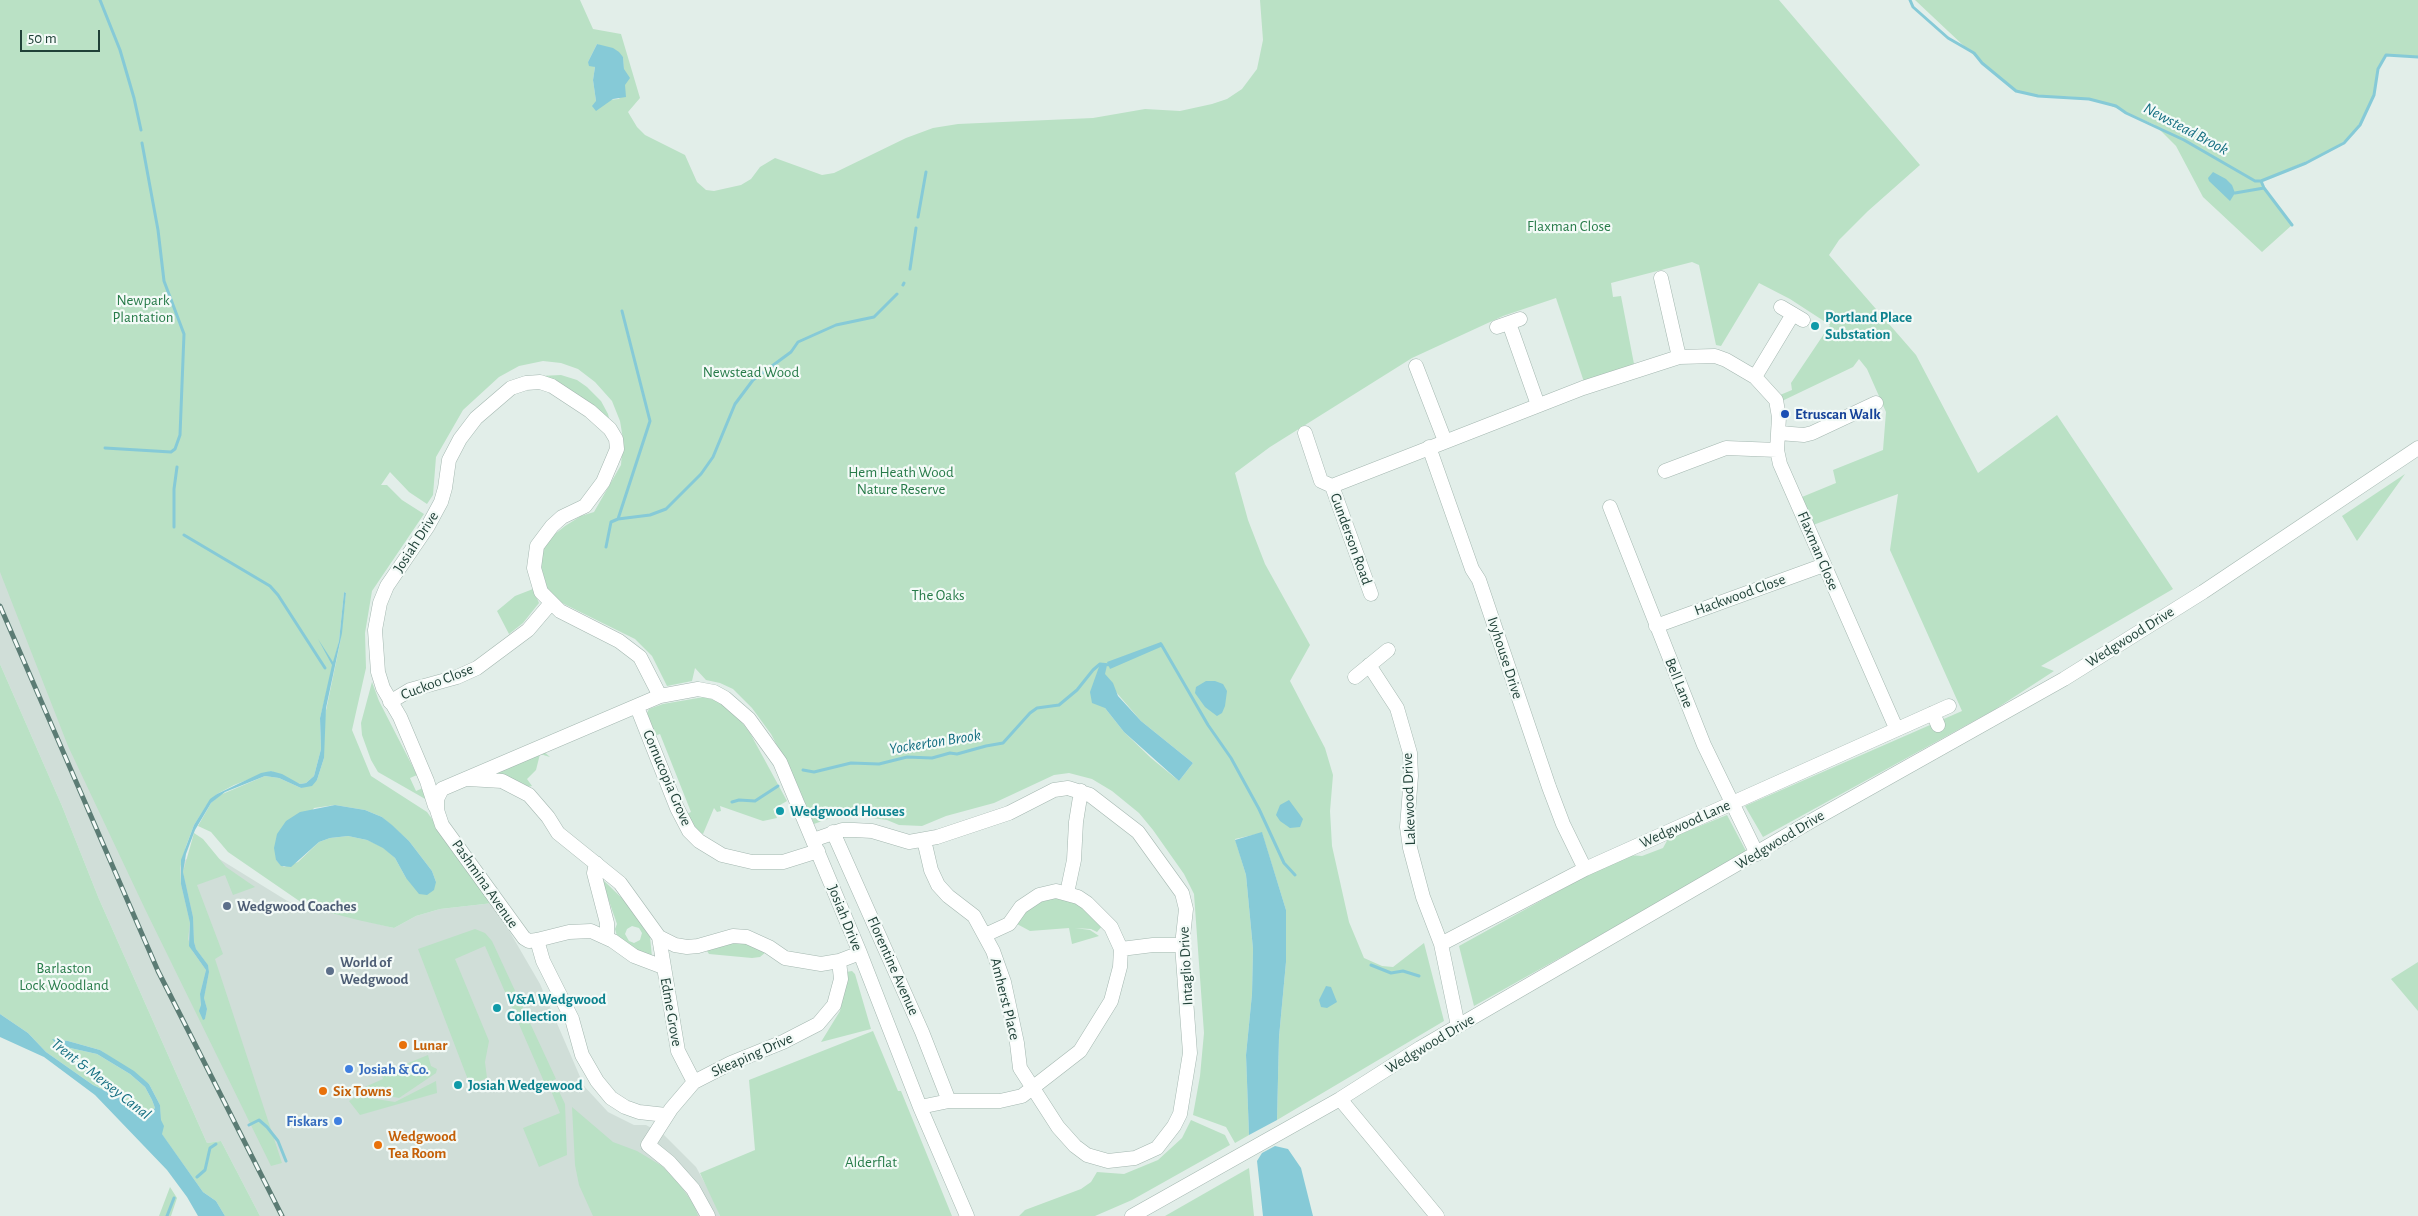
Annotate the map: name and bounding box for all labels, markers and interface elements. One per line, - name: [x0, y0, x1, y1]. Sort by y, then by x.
- scale bar: [22, 20, 102, 52]
- text: 50 m: [28, 31, 57, 46]
- water label: Newstead Brook: [2140, 99, 2232, 159]
- park label: Flaxman Close: [1527, 217, 1611, 235]
- park label: Newpark Plantation: [112, 291, 174, 326]
- place label: Portland Place Substation: [1825, 308, 1912, 343]
- marker: Portland Place Substation: [1809, 320, 1821, 332]
- park label: Newstead Wood: [703, 363, 799, 381]
- place label: Etruscan Walk: [1795, 405, 1881, 423]
- marker: Etruscan Walk: [1779, 408, 1791, 420]
- park label: Hem Heath Wood Nature Reserve: [848, 463, 954, 498]
- street label: Gunderson Road: [1326, 491, 1376, 587]
- street label: Josiah Drive: [390, 508, 442, 576]
- street label: Flaxman Close: [1793, 509, 1843, 593]
- street label: Hackwood Close: [1692, 570, 1788, 620]
- park label: The Oaks: [911, 586, 965, 604]
- street label: Wedgwood Drive: [2082, 603, 2178, 671]
- street label: Ivyhouse Drive: [1483, 615, 1527, 701]
- street label: Bell Lane: [1661, 655, 1697, 711]
- street label: Cuckoo Close: [398, 660, 476, 704]
- water label: Yockerton Brook: [888, 725, 982, 759]
- street label: Cornucopia Grove: [639, 727, 695, 829]
- street label: Lakewood Drive: [1398, 752, 1420, 846]
- street label: Wedgwood Lane: [1637, 796, 1733, 852]
- place label: Wedgwood Houses: [790, 802, 905, 820]
- marker: Wedgwood Houses: [774, 805, 786, 817]
- street label: Wedgwood Drive: [1732, 806, 1828, 874]
- street label: Pashmina Avenue: [448, 836, 522, 932]
- street label: Josiah Drive: [824, 883, 866, 953]
- place label: Wedgwood Coaches: [237, 897, 356, 915]
- marker: Wedgwood Coaches: [221, 900, 233, 912]
- street label: Florentine Avenue: [863, 914, 923, 1018]
- street label: Intaglio Drive: [1175, 926, 1197, 1006]
- place label: World of Wedgwood: [340, 953, 408, 988]
- street label: Amherst Place: [986, 956, 1024, 1042]
- park label: Barlaston Lock Woodland: [19, 959, 109, 994]
- marker: World of Wedgwood: [324, 965, 336, 977]
- street label: Edme Grove: [656, 976, 686, 1048]
- place label: V&A Wedgwood Collection: [507, 990, 606, 1025]
- marker: V&A Wedgwood Collection: [491, 1002, 503, 1014]
- street label: Wedgwood Drive: [1382, 1010, 1478, 1078]
- street label: Skeaping Drive: [708, 1029, 796, 1081]
- water label: Trent & Mersey Canal: [47, 1034, 155, 1124]
- place label: Lunar: [413, 1036, 448, 1054]
- marker: Lunar: [397, 1039, 409, 1051]
- place label: Josiah & Co.: [359, 1060, 429, 1078]
- marker: Josiah & Co.: [343, 1063, 355, 1075]
- place label: Josiah Wedgewood: [468, 1076, 583, 1094]
- marker: Josiah Wedgewood: [452, 1079, 464, 1091]
- place label: Six Towns: [333, 1082, 392, 1100]
- marker: Six Towns: [317, 1085, 329, 1097]
- place label: Fiskars: [286, 1112, 328, 1130]
- marker: Fiskars: [332, 1115, 344, 1127]
- place label: Wedgwood Tea Room: [388, 1127, 456, 1162]
- marker: Wedgwood Tea Room: [372, 1139, 384, 1151]
- park label: Alderflat: [845, 1153, 897, 1171]

